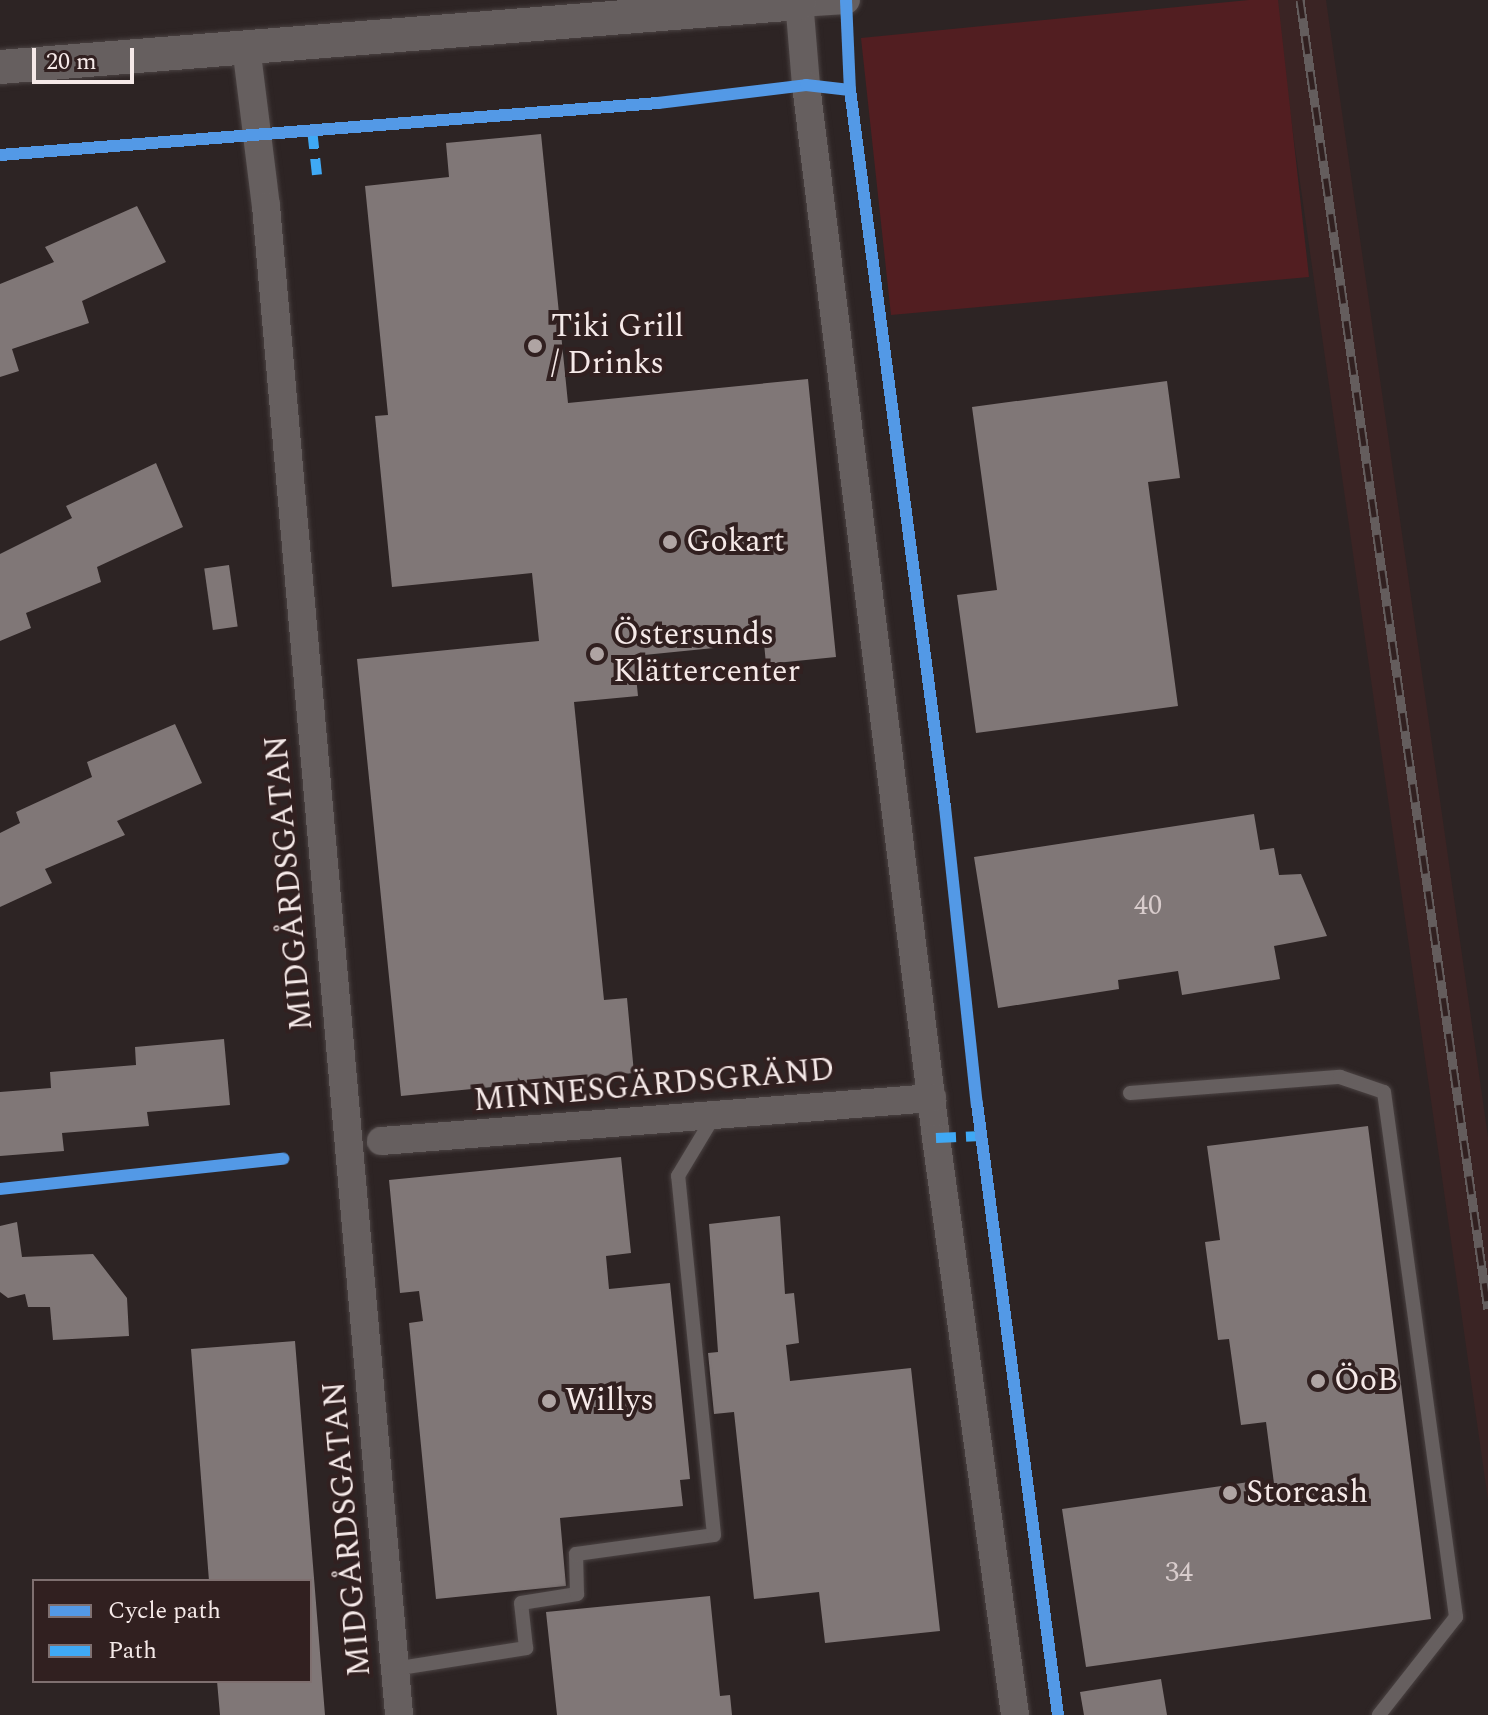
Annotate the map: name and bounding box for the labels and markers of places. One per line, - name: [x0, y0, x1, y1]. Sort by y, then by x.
- place label: Tiki Grill / Drinks: [551, 309, 684, 384]
- marker: Tiki Grill / Drinks: [526, 337, 544, 355]
- place label: Gokart: [686, 523, 785, 561]
- marker: Gokart: [661, 533, 679, 551]
- place label: Östersunds Klättercenter: [613, 617, 800, 692]
- marker: Östersunds Klättercenter: [588, 645, 606, 663]
- place label: ÖoB: [1334, 1362, 1398, 1400]
- marker: ÖoB: [1309, 1372, 1327, 1390]
- place label: Willys: [565, 1382, 654, 1420]
- marker: Willys: [540, 1392, 558, 1410]
- place label: Storcash: [1246, 1474, 1368, 1512]
- marker: Storcash: [1221, 1484, 1239, 1502]

